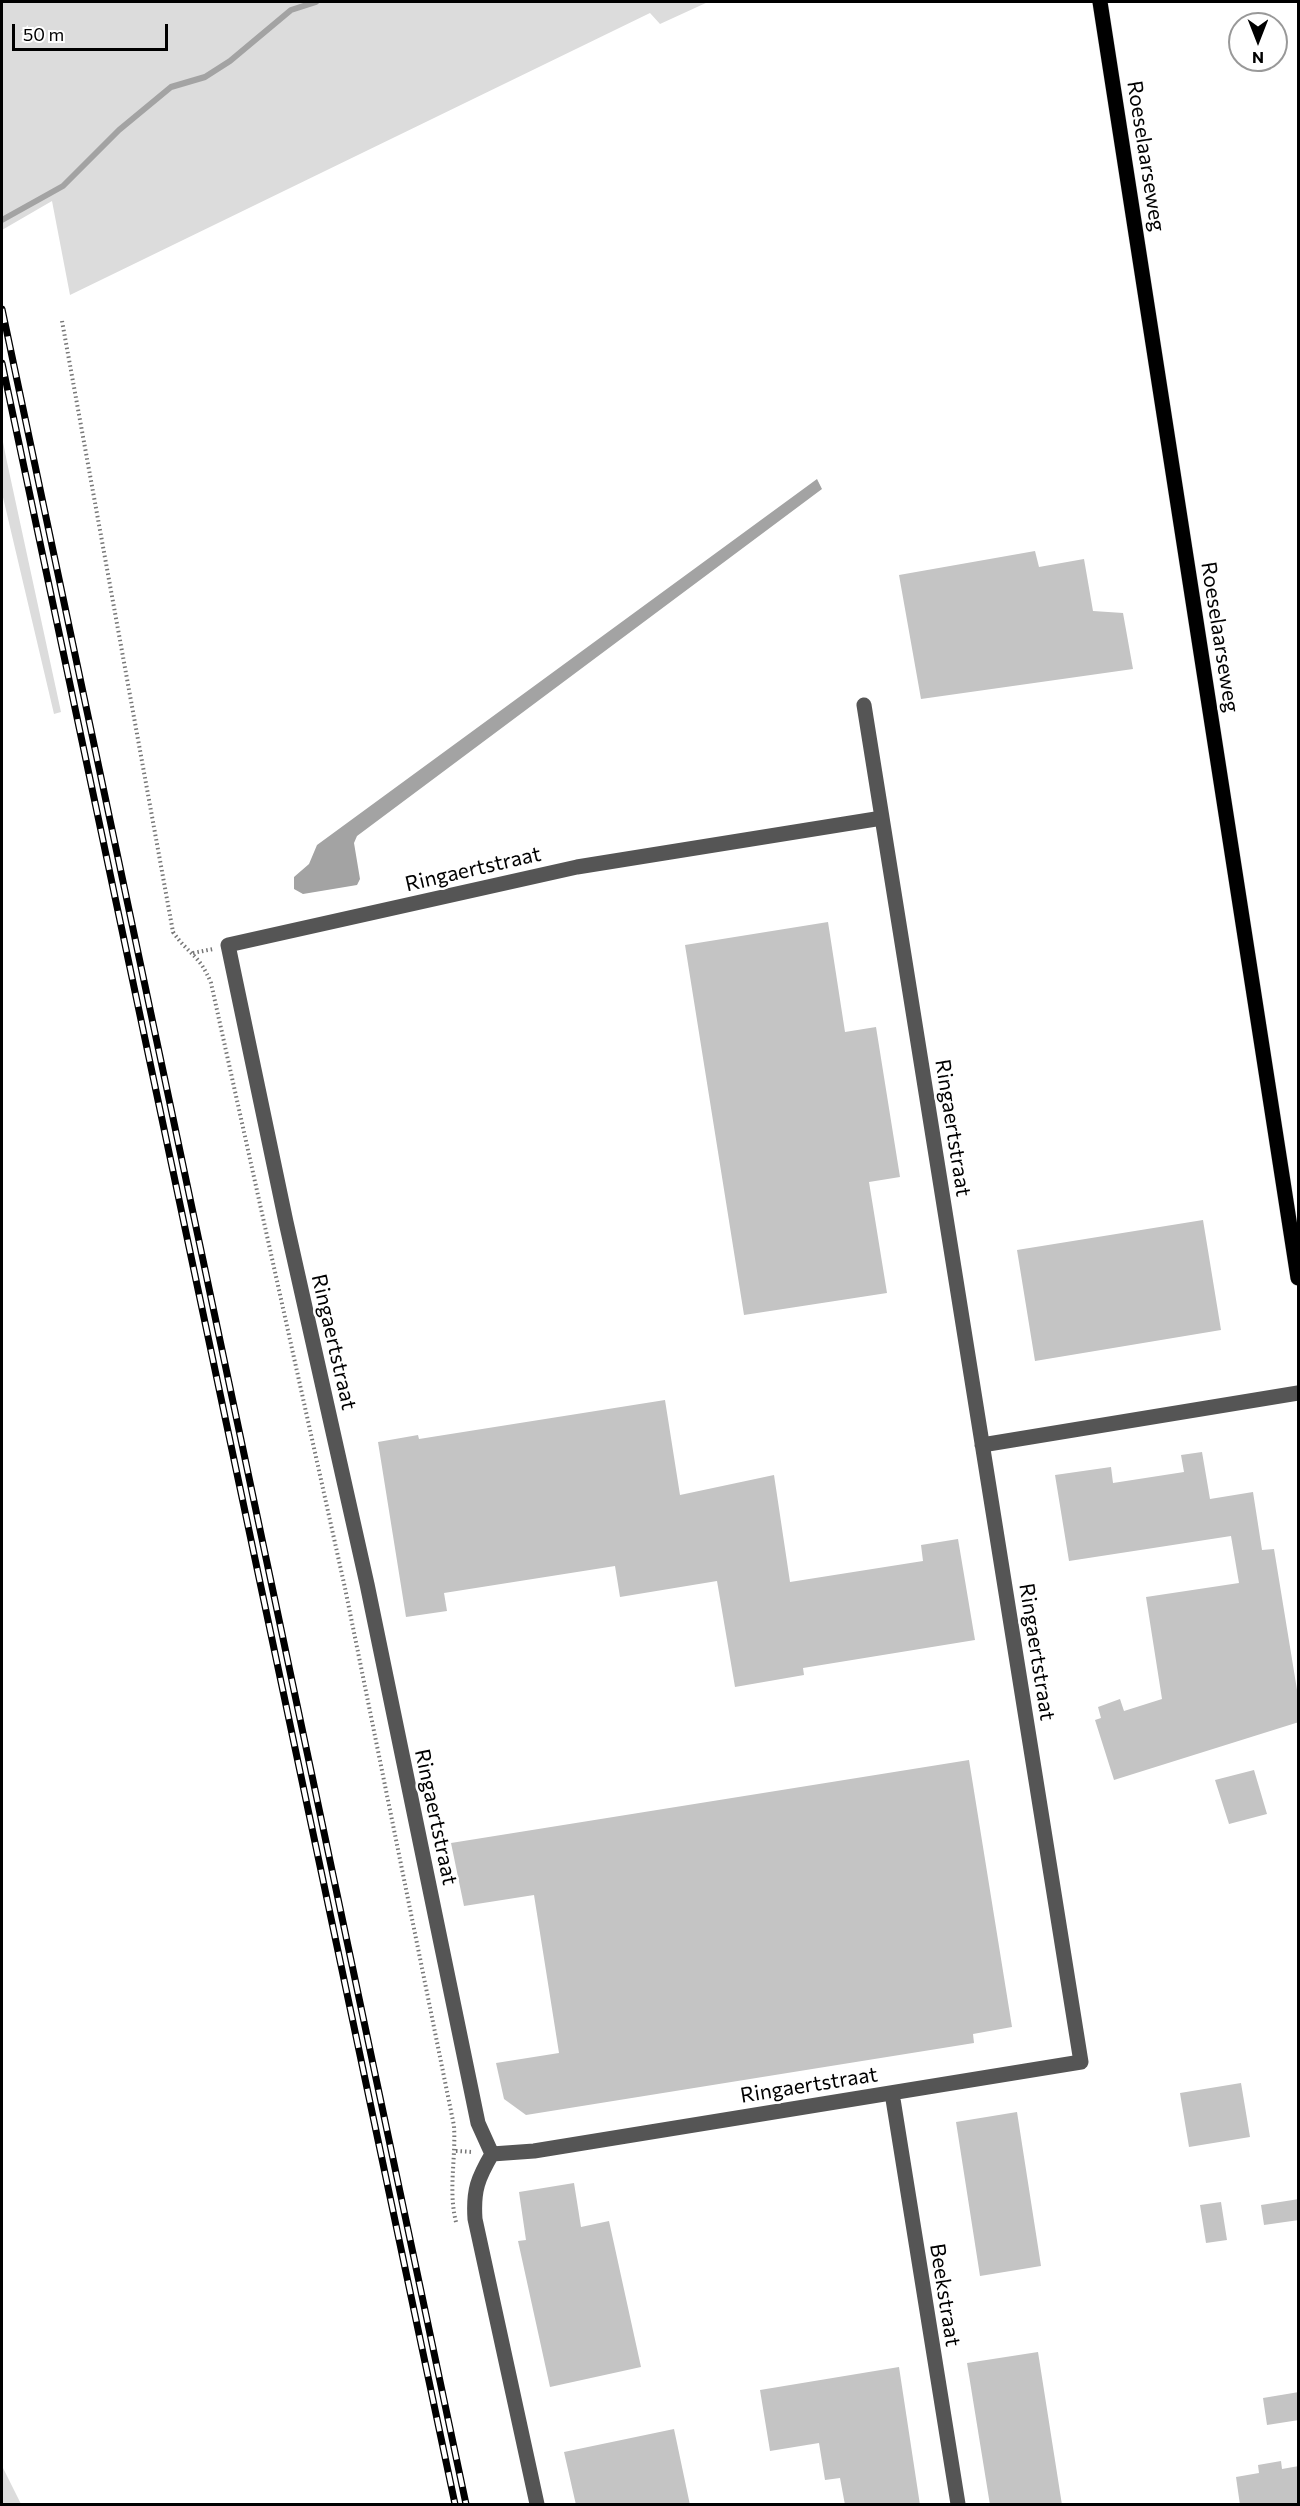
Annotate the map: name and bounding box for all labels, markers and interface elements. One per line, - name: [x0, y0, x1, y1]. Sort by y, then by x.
- scale bar: [15, 12, 171, 50]
- north arrow: [1228, 12, 1288, 72]
- text: 50 m: [23, 23, 64, 45]
- text: N: [1252, 49, 1264, 68]
- street label: Roeselaarseweg: [1122, 79, 1170, 233]
- street label: Roeselaarseweg: [1196, 560, 1244, 714]
- street label: Ringaertstraat: [403, 841, 543, 897]
- street label: Ringaertstraat: [930, 1058, 976, 1198]
- street label: Ringaertstraat: [306, 1272, 362, 1412]
- street label: Ringaertstraat: [1014, 1582, 1060, 1722]
- street label: Ringaertstraat: [409, 1747, 463, 1887]
- street label: Ringaertstraat: [739, 2062, 879, 2108]
- street label: Beekstraat: [924, 2242, 966, 2348]

